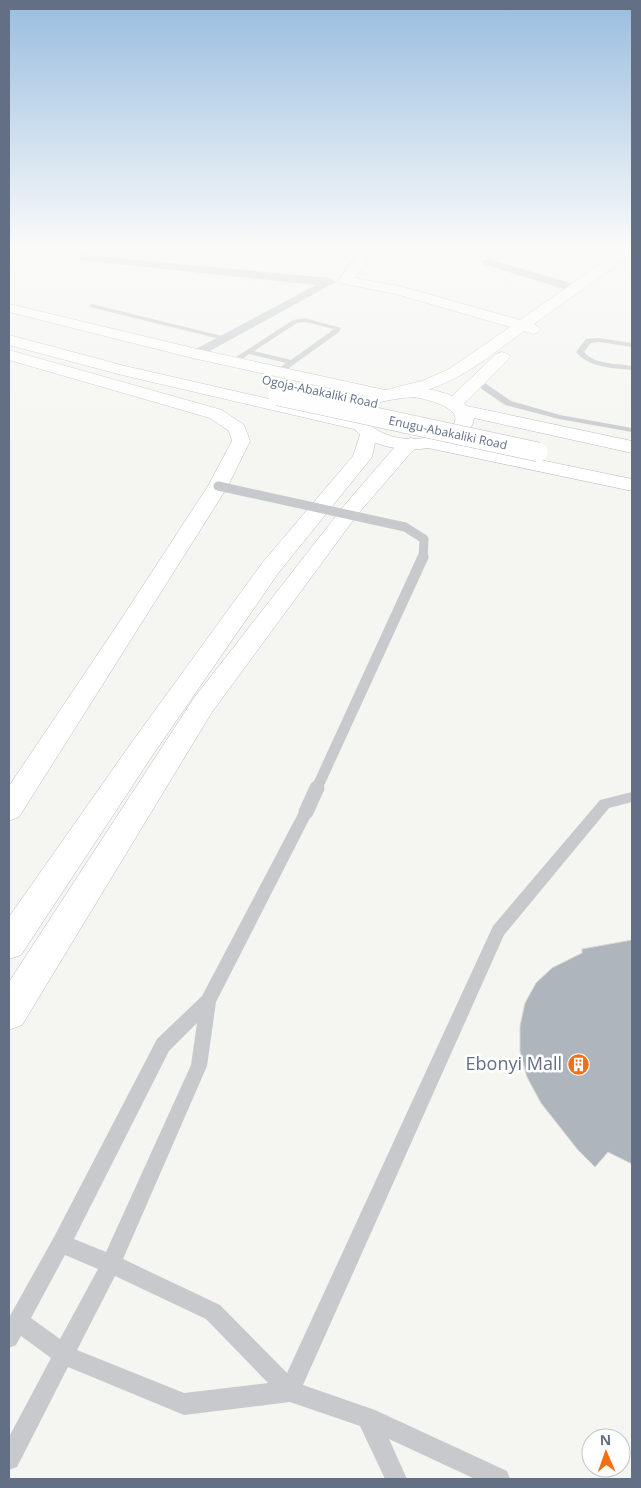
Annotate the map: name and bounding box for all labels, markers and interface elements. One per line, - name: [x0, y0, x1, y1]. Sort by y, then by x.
- street label: Ogoja-Abakaliki Road: [260, 371, 380, 412]
- street label: Enugu-Abakaliki Road: [387, 412, 509, 453]
- place label: Ebonyi Mall: [466, 1051, 562, 1075]
- building icon: Ebonyi Mall: [566, 1052, 590, 1076]
- north arrow: [581, 1428, 631, 1478]
- text: N: [600, 1430, 612, 1449]

